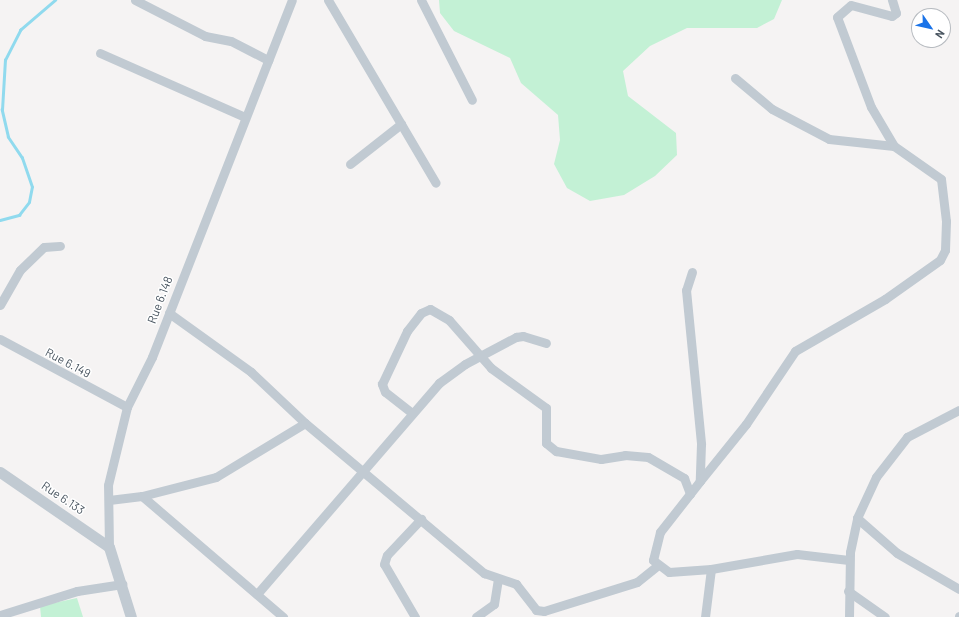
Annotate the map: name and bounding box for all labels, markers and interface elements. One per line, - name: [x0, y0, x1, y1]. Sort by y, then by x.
- north arrow: [911, 8, 951, 48]
- text: N: [933, 28, 948, 41]
- street label: Rue 6.148: [144, 274, 176, 326]
- street label: Rue 6.149: [43, 345, 93, 381]
- street label: Rue 6.133: [39, 478, 87, 518]

